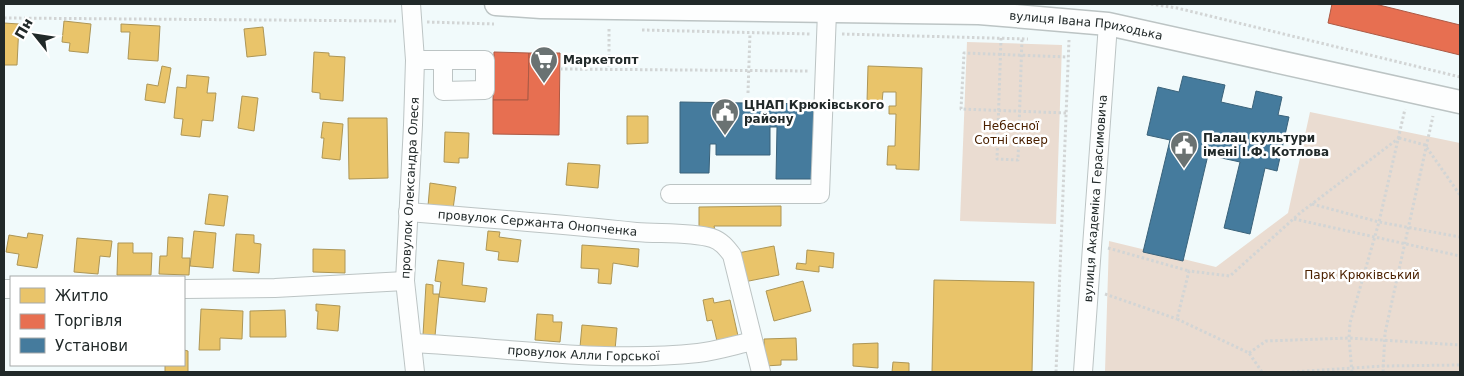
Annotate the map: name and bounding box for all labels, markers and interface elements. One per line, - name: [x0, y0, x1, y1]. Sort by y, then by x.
- street label: вулиця Івана Приходька: [1009, 9, 1164, 43]
- north arrow: [10, 10, 60, 60]
- text: Пн: [11, 15, 36, 42]
- supermarket icon: Маркетопт: [529, 45, 559, 84]
- place label: Маркетопт: [563, 53, 638, 67]
- street label: вулиця Академіка Герасимовича: [1081, 94, 1110, 303]
- street label: провулок Олександра Олеся: [398, 97, 422, 279]
- public building icon: ЦНАП Крюківського району: [710, 97, 740, 136]
- place label: ЦНАП Крюківського району: [744, 98, 884, 126]
- park label: Небесної Сотні сквер: [974, 119, 1048, 147]
- public building icon: Палац культури імені І.Ф. Котлова: [1169, 130, 1199, 169]
- place label: Палац культури імені І.Ф. Котлова: [1203, 131, 1329, 159]
- street label: провулок Сержанта Онопченка: [437, 207, 638, 239]
- park label: Парк Крюківський: [1304, 268, 1420, 282]
- legend: [10, 276, 185, 366]
- text: Житло: [55, 287, 108, 305]
- text: Торгівля: [54, 312, 122, 330]
- text: Установи: [55, 337, 128, 355]
- street label: провулок Алли Горської: [507, 343, 661, 363]

